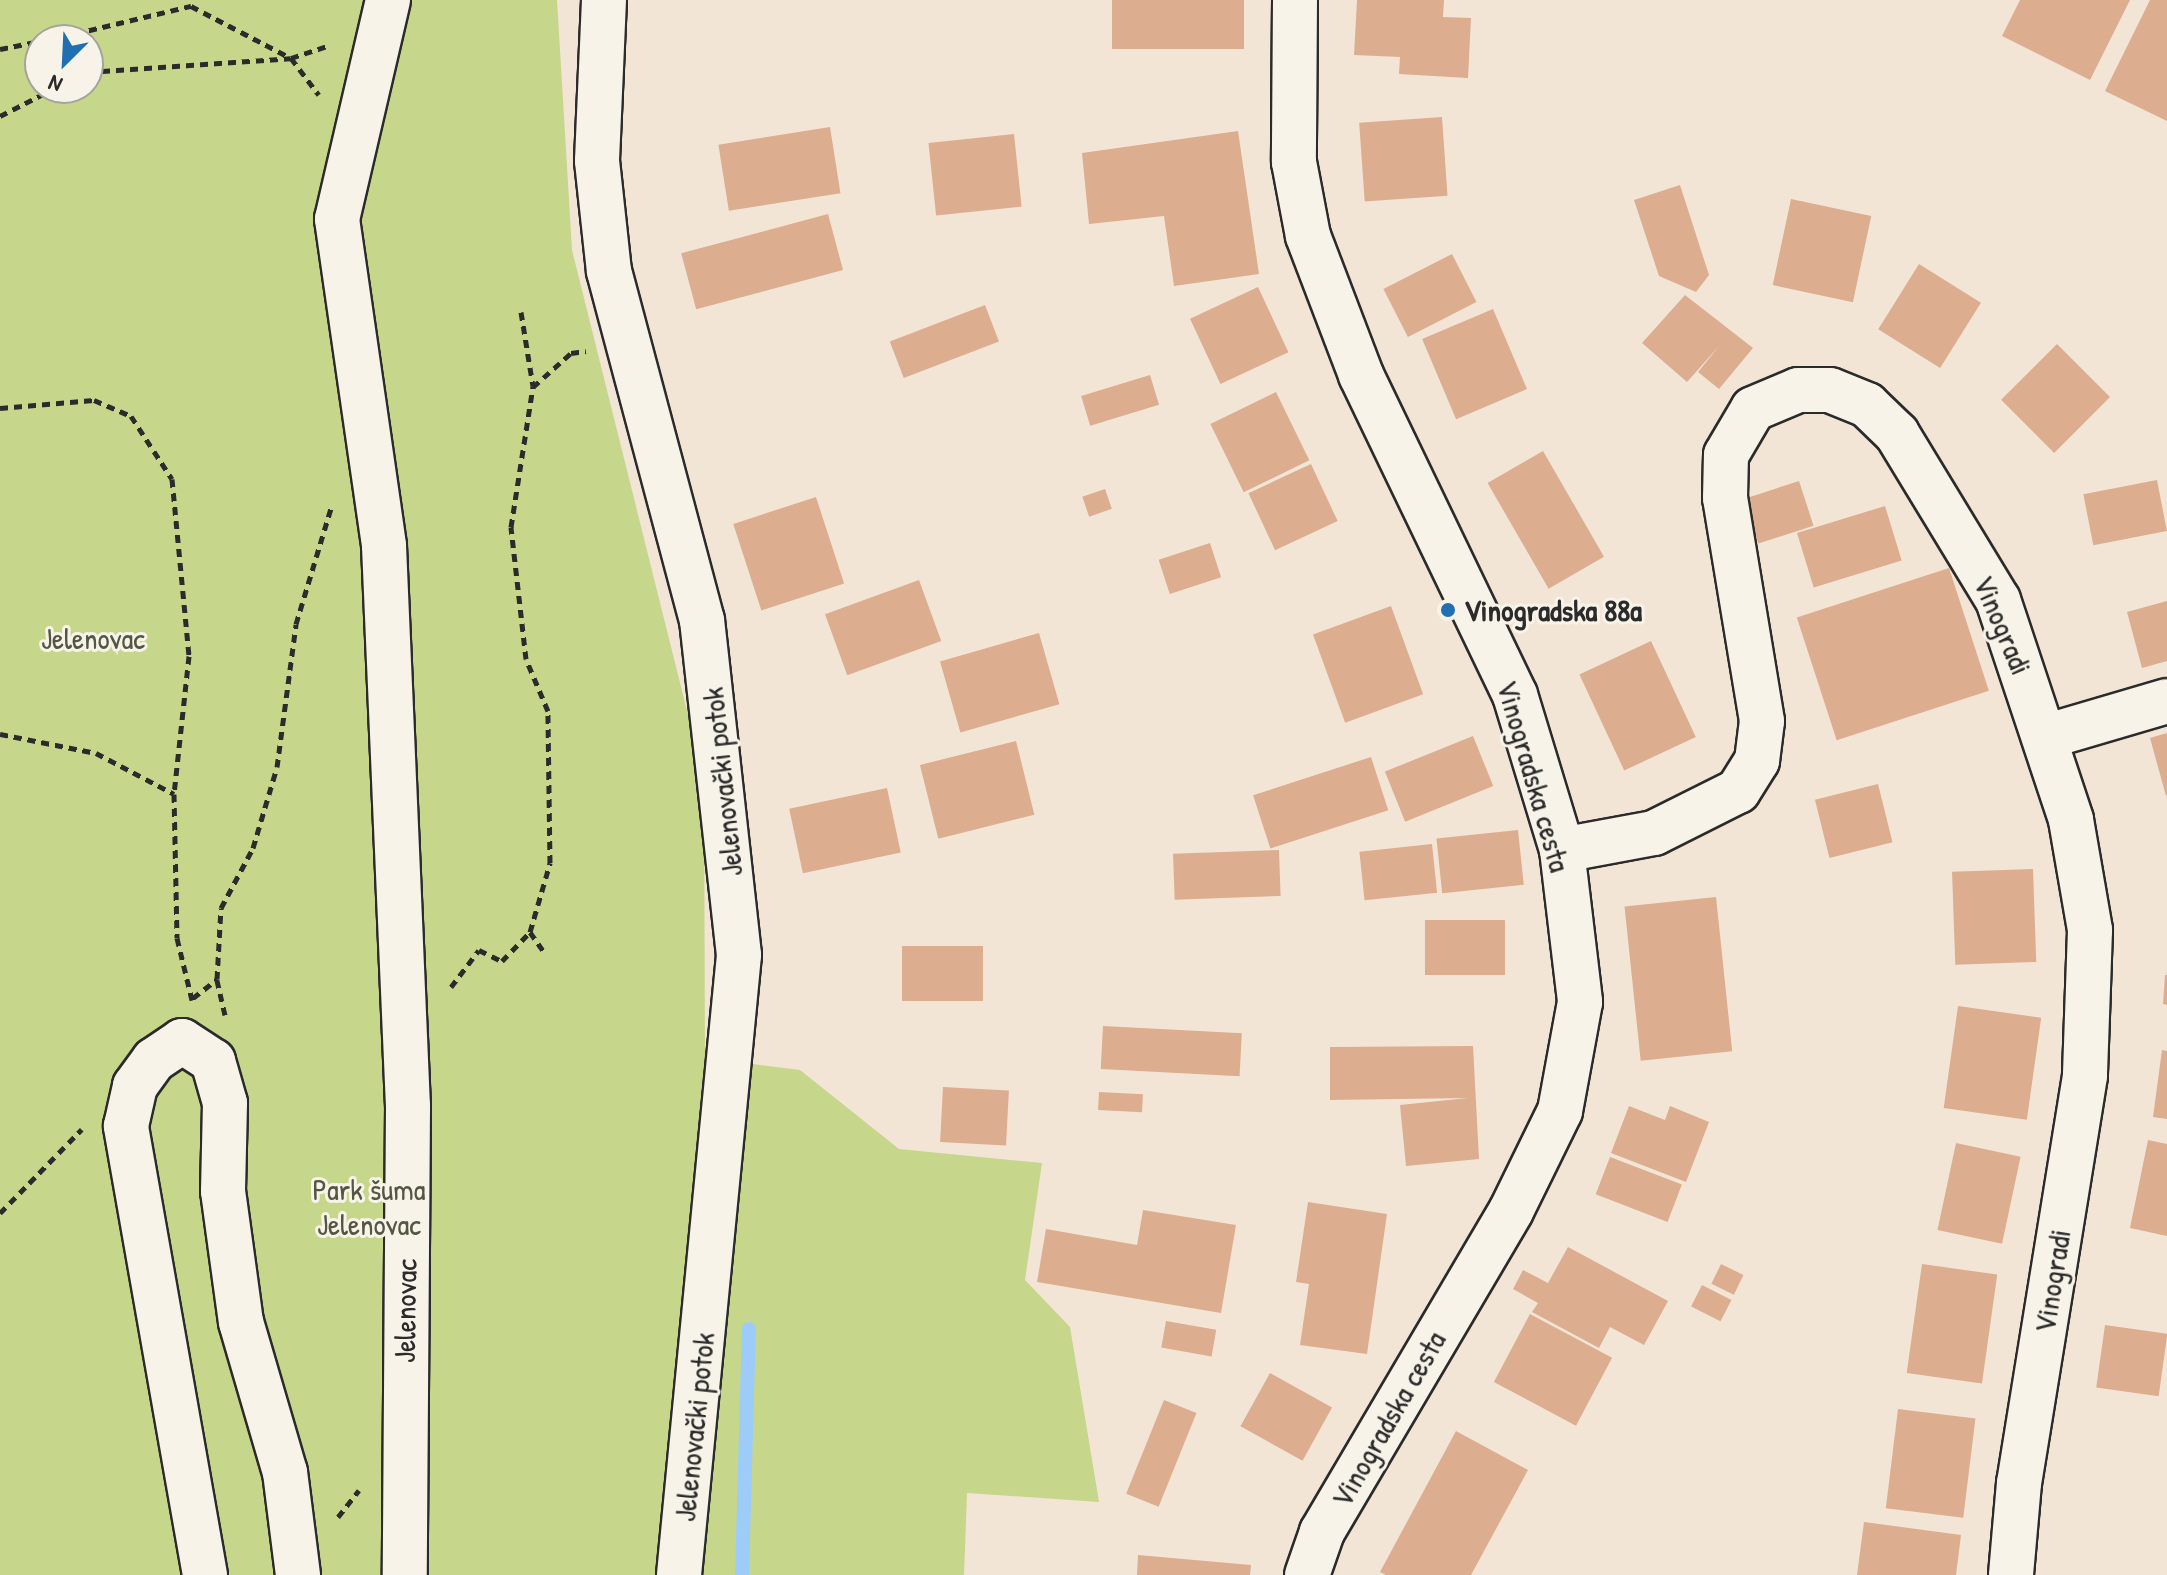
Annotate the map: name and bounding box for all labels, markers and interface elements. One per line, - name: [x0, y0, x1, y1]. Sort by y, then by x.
- north arrow: [24, 24, 104, 104]
- text: N: [44, 68, 67, 100]
- street label: Vinogradi: [1966, 570, 2040, 680]
- place label: Vinogradska 88a: [1464, 592, 1642, 628]
- marker: Vinogradska 88a: [1439, 601, 1457, 619]
- park label: Jelenovac: [41, 620, 145, 656]
- street label: Vinogradska cesta: [1489, 676, 1579, 876]
- street label: Jelenovački potok: [694, 686, 750, 878]
- park label: Park šuma Jelenovac: [313, 1171, 425, 1242]
- street label: Vinogradi: [2026, 1227, 2078, 1335]
- street label: Jelenovac: [386, 1259, 424, 1363]
- street label: Vinogradska cesta: [1323, 1324, 1453, 1514]
- street label: Jelenovački potok: [666, 1331, 722, 1523]

